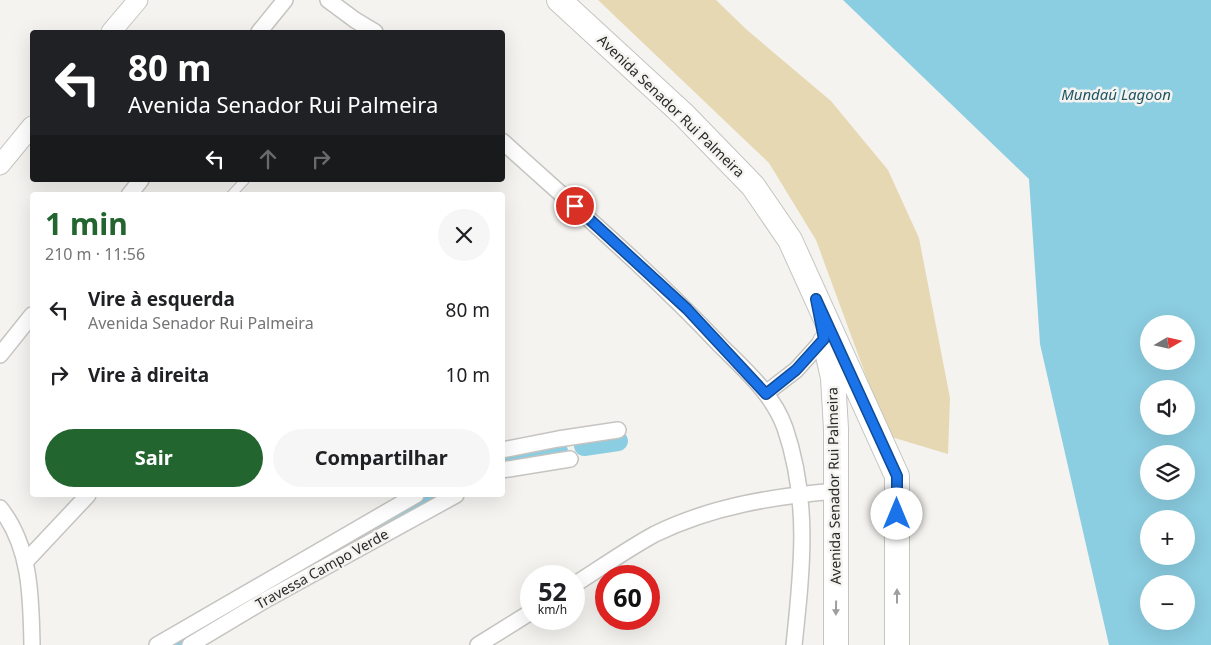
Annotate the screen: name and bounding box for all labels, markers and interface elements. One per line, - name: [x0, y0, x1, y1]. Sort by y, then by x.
- street label: Avenida Senador Rui Palmeira: [594, 30, 749, 181]
- text: 80 m: [128, 44, 211, 91]
- icon: left: [45, 50, 110, 115]
- water label: Mundaú Lagoon: [1061, 84, 1171, 104]
- text: Avenida Senador Rui Palmeira: [128, 89, 438, 119]
- icon: left: [201, 145, 229, 173]
- icon: ahead: [254, 145, 282, 173]
- icon: right: [307, 145, 335, 173]
- pin: [554, 185, 596, 227]
- icon: arrive: [561, 192, 589, 220]
- text: 1 min: [45, 203, 128, 244]
- button: close: [438, 209, 490, 261]
- text: 210 m · 11:56: [45, 243, 145, 265]
- text: Vire à esquerda: [88, 286, 235, 312]
- icon: left: [45, 296, 73, 324]
- text: 80 m: [446, 297, 490, 323]
- text: Avenida Senador Rui Palmeira: [88, 312, 314, 334]
- north arrow: [1140, 315, 1195, 370]
- map controls: [1140, 315, 1195, 630]
- icon: right: [45, 361, 73, 389]
- text: Vire à direita: [88, 362, 209, 388]
- text: 10 m: [446, 362, 490, 388]
- button: sound: [1140, 380, 1195, 435]
- street label: Avenida Senador Rui Palmeira: [822, 387, 845, 585]
- button: Sair: [45, 429, 263, 487]
- button: Compartilhar: [273, 429, 490, 487]
- button: layers: [1140, 445, 1195, 500]
- position arrow: [870, 487, 922, 539]
- button: +: [1140, 510, 1195, 565]
- street label: Travessa Campo Verde: [252, 524, 392, 613]
- speed limit sign: 60: [595, 565, 660, 630]
- text: 52: [538, 574, 567, 608]
- button: −: [1140, 575, 1195, 630]
- one-way arrow: [893, 588, 901, 604]
- one-way arrow: [832, 600, 840, 616]
- text: km/h: [538, 601, 567, 618]

